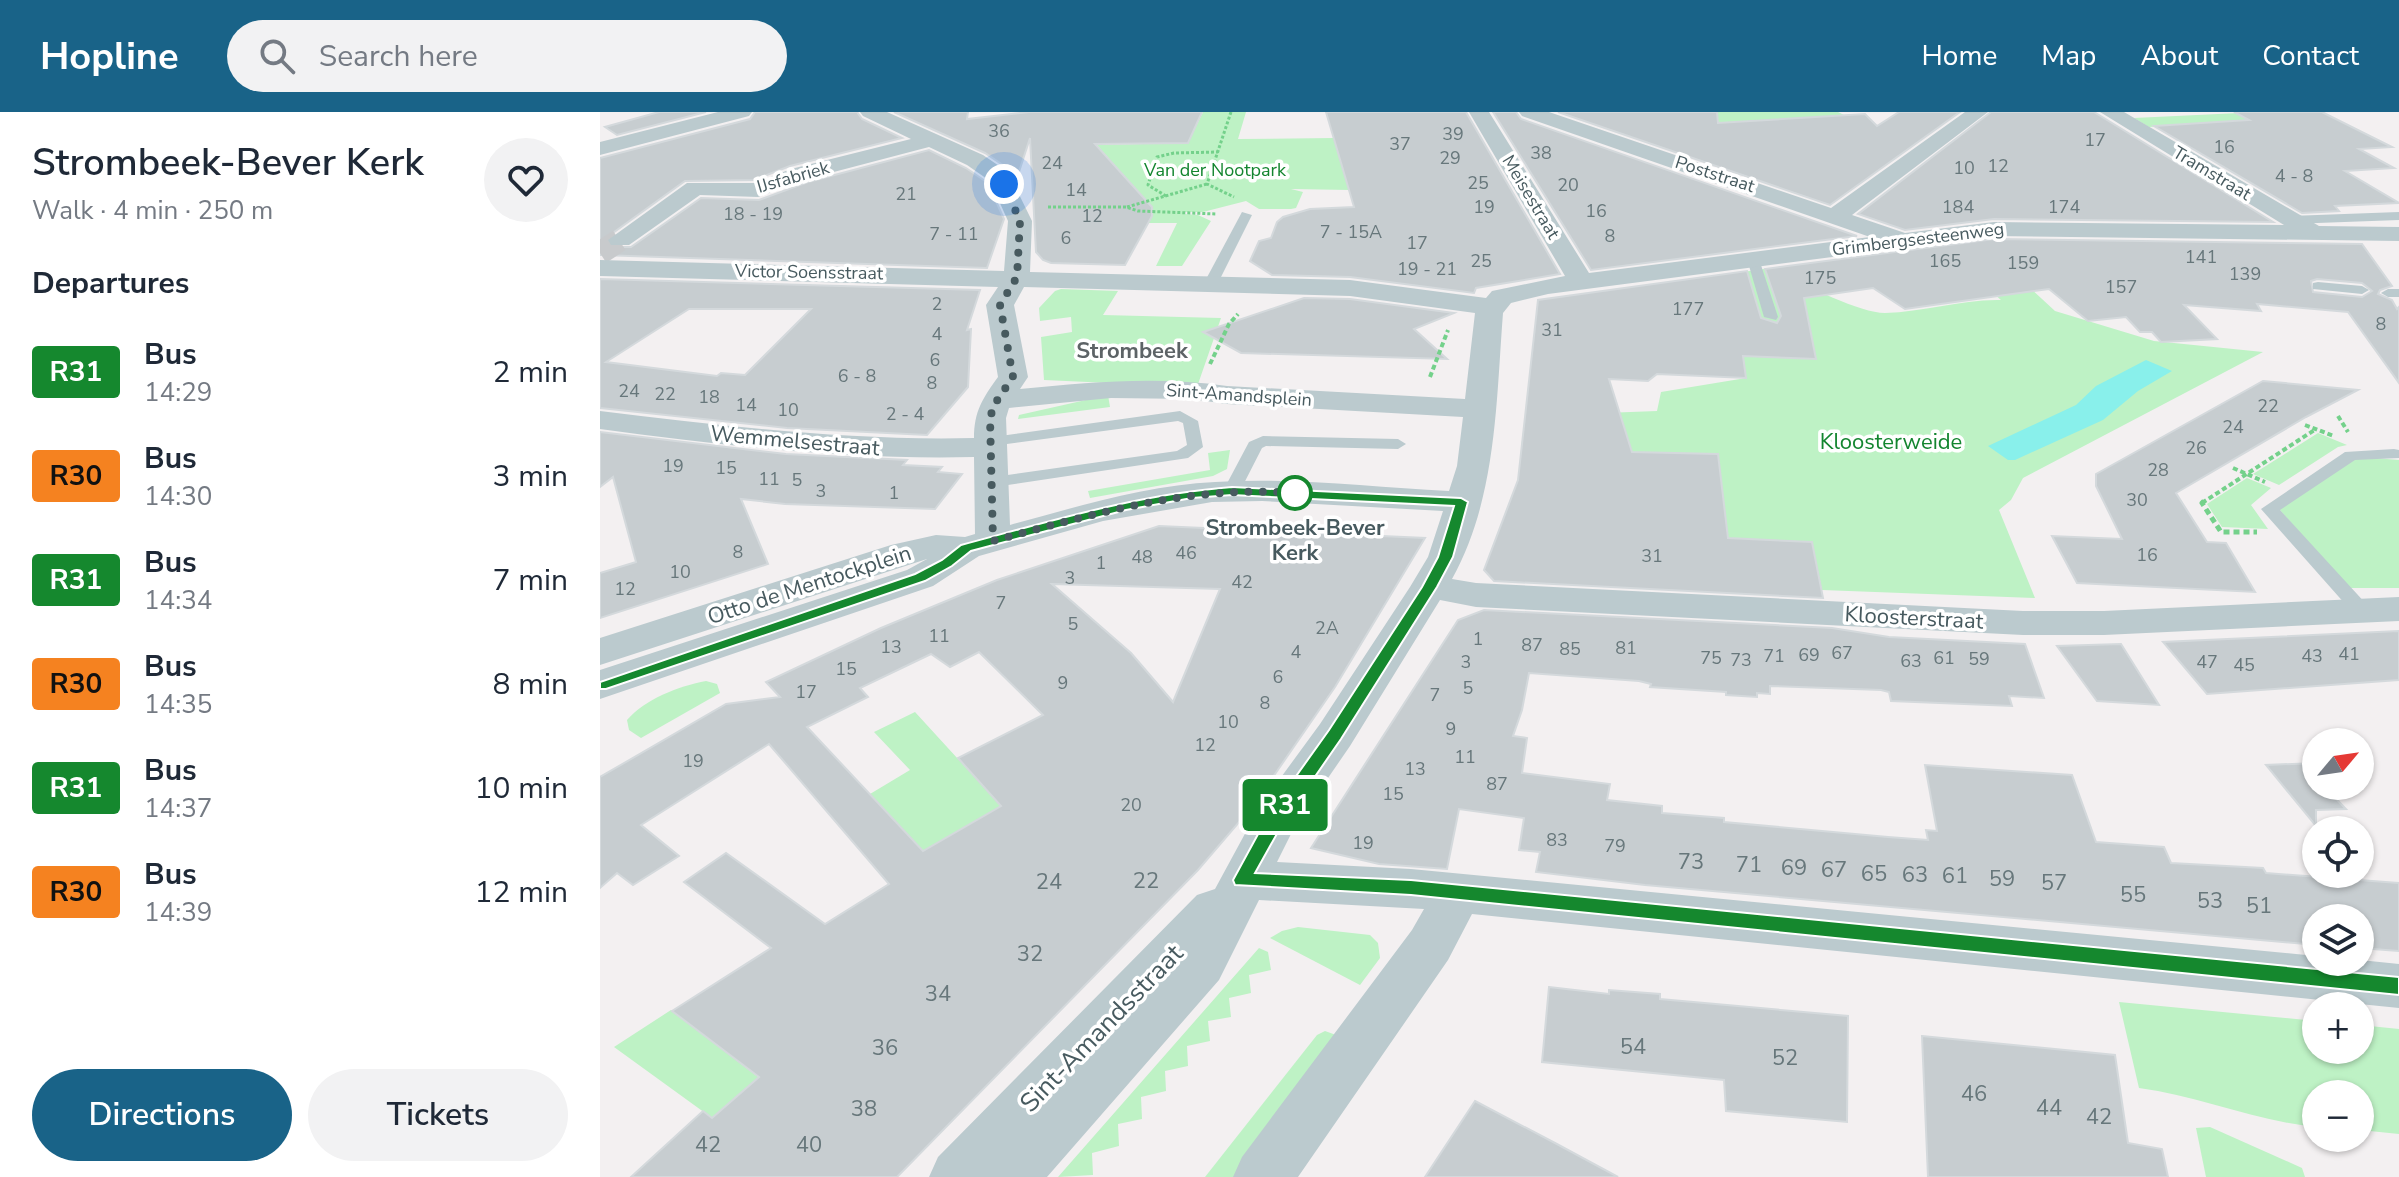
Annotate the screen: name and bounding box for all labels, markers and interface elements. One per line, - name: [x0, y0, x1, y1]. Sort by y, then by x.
- search box: [227, 20, 787, 92]
- text: Hopline: [40, 31, 179, 82]
- icon: search: [255, 34, 299, 78]
- text: Search here: [319, 36, 478, 77]
- text: Home: [1922, 37, 1997, 75]
- text: Map: [2041, 37, 2096, 75]
- text: About: [2140, 37, 2218, 75]
- text: Contact: [2262, 37, 2359, 75]
- house number: 36: [988, 119, 1010, 143]
- house number: 39: [1442, 122, 1464, 146]
- house number: 17: [2084, 128, 2106, 152]
- house number: 37: [1389, 132, 1411, 156]
- house number: 16: [2213, 135, 2235, 159]
- text: Strombeek-Bever Kerk: [32, 137, 424, 188]
- button: heart: [484, 138, 568, 222]
- street label: Tramstraat: [2168, 140, 2256, 206]
- house number: 38: [1530, 141, 1552, 165]
- house number: 29: [1439, 146, 1461, 170]
- street label: Poststraat: [1672, 150, 1759, 198]
- house number: 24: [1041, 151, 1063, 175]
- street label: Meisestraat: [1497, 151, 1566, 244]
- house number: 12: [1987, 154, 2009, 178]
- street label: IJsfabriek: [754, 155, 833, 199]
- house number: 10: [1953, 156, 1975, 180]
- park label: Van der Nootpark: [1143, 158, 1287, 182]
- your location: [984, 164, 1024, 204]
- house number: 4 - 8: [2275, 164, 2313, 188]
- house number: 25: [1467, 171, 1489, 195]
- house number: 20: [1557, 173, 1579, 197]
- house number: 14: [1065, 178, 1087, 202]
- house number: 21: [895, 182, 917, 206]
- text: Walk · 4 min · 250 m: [32, 193, 273, 228]
- house number: 19: [1473, 195, 1495, 219]
- house number: 184: [1942, 195, 1974, 219]
- house number: 174: [2048, 195, 2080, 219]
- house number: 16: [1585, 199, 1607, 223]
- house number: 18 - 19: [723, 202, 783, 226]
- house number: 12: [1081, 204, 1103, 228]
- street label: Grimbergsesteenweg: [1830, 217, 2006, 261]
- house number: 7 - 15A: [1320, 220, 1382, 244]
- house number: 7 - 11: [929, 222, 979, 246]
- house number: 8: [1605, 224, 1615, 248]
- house number: 6: [1061, 226, 1071, 250]
- house number: 17: [1406, 231, 1428, 255]
- house number: 141: [2185, 245, 2217, 269]
- house number: 25: [1470, 249, 1492, 273]
- house number: 165: [1929, 249, 1961, 273]
- house number: 159: [2007, 251, 2039, 275]
- house number: 19 - 21: [1397, 257, 1457, 281]
- street label: Victor Soensstraat: [734, 259, 884, 285]
- house number: 139: [2229, 262, 2261, 286]
- text: Departures: [32, 263, 189, 304]
- house number: 175: [1804, 266, 1836, 290]
- house number: 157: [2105, 275, 2137, 299]
- house number: 2: [932, 292, 942, 316]
- house number: 177: [1672, 297, 1704, 321]
- house number: 8: [2376, 312, 2386, 336]
- house number: 31: [1541, 318, 1563, 342]
- house number: 4: [932, 322, 943, 346]
- text: Bus: [144, 334, 197, 375]
- district label: Strombeek: [1076, 336, 1189, 366]
- house number: 6: [930, 348, 940, 372]
- text: 2 min: [493, 352, 568, 393]
- text: R31: [50, 353, 102, 391]
- house number: 6 - 8: [838, 364, 876, 388]
- house number: 8: [927, 371, 937, 395]
- text: 14:29: [144, 375, 212, 410]
- street label: Sint-Amandsplein: [1165, 378, 1313, 412]
- house number: 24: [618, 379, 640, 403]
- house number: 22: [654, 382, 676, 406]
- house number: 18: [698, 385, 720, 409]
- house number: 14: [735, 393, 757, 417]
- house number: 22: [2257, 394, 2279, 418]
- house number: 10: [777, 398, 799, 422]
- house number: 2 - 4: [886, 402, 924, 426]
- house number: 24: [2222, 415, 2244, 439]
- street label: Wemmelsestraat: [709, 419, 881, 463]
- park label: Kloosterweide: [1820, 427, 1962, 457]
- house number: 26: [2185, 436, 2207, 460]
- text: Bus: [144, 438, 197, 479]
- house number: 19: [662, 454, 684, 478]
- text: 3 min: [493, 456, 568, 497]
- house number: 15: [715, 456, 737, 480]
- text: R30: [50, 457, 102, 495]
- house number: 28: [2147, 458, 2169, 482]
- house number: 11: [758, 467, 780, 491]
- house number: 5: [792, 468, 802, 492]
- marker: Strombeek-Bever Kerk: [1278, 476, 1312, 510]
- text: 14:30: [144, 479, 212, 514]
- house number: 3: [816, 479, 826, 503]
- house number: 1: [889, 481, 899, 505]
- house number: 30: [2126, 488, 2148, 512]
- place label: Strombeek-Bever Kerk: [1205, 513, 1385, 568]
- street label: Otto de Mentockplein: [704, 538, 915, 632]
- house number: 8: [733, 540, 743, 564]
- house number: 46: [1175, 541, 1197, 565]
- text: Bus: [144, 542, 197, 583]
- house number: 16: [2136, 543, 2158, 567]
- house number: 31: [1641, 544, 1663, 568]
- house number: 48: [1131, 545, 1153, 569]
- house number: 1: [1096, 551, 1106, 575]
- text: 7 min: [493, 560, 568, 601]
- house number: 10: [669, 560, 691, 584]
- text: R31: [50, 561, 102, 599]
- house number: 3: [1065, 566, 1075, 590]
- house number: 42: [1231, 570, 1253, 594]
- house number: 12: [614, 577, 636, 601]
- text: 14:34: [144, 583, 212, 618]
- house number: 7: [996, 591, 1006, 615]
- street label: Kloosterstraat: [1844, 599, 1984, 637]
- house number: 5: [1068, 612, 1078, 636]
- house number: 2A: [1315, 616, 1339, 640]
- house number: 11: [928, 624, 950, 648]
- house number: 1: [1473, 627, 1483, 651]
- house number: 87: [1521, 633, 1543, 657]
- house number: 13: [880, 635, 902, 659]
- house number: 81: [1615, 636, 1637, 660]
- house number: 85: [1559, 637, 1581, 661]
- house number: 4: [1291, 640, 1302, 664]
- house number: 67: [1831, 641, 1853, 665]
- house number: 41: [2338, 642, 2360, 666]
- house number: 69: [1798, 643, 1820, 667]
- house number: 71: [1763, 644, 1785, 668]
- house number: 43: [2301, 644, 2323, 668]
- text: Bus: [144, 646, 197, 687]
- house number: 75: [1700, 646, 1722, 670]
- house number: 61: [1933, 646, 1955, 670]
- house number: 59: [1968, 647, 1990, 671]
- house number: 73: [1730, 648, 1752, 672]
- house number: 63: [1900, 649, 1922, 673]
- house number: 3: [1461, 650, 1471, 674]
- house number: 47: [2196, 650, 2218, 674]
- house number: 45: [2233, 653, 2255, 677]
- house number: 15: [835, 657, 857, 681]
- text: 8 min: [493, 664, 568, 705]
- text: R30: [50, 665, 102, 703]
- house number: 6: [1273, 665, 1283, 689]
- house number: 9: [1058, 671, 1068, 695]
- house number: 5: [1463, 676, 1473, 700]
- house number: 17: [795, 680, 817, 704]
- house number: 7: [1430, 683, 1440, 707]
- text: 14:35: [144, 687, 212, 722]
- house number: 8: [1260, 691, 1270, 715]
- house number: 10: [1217, 710, 1239, 734]
- house number: 9: [1446, 717, 1456, 741]
- north arrow: [2302, 728, 2374, 800]
- map controls: [2302, 728, 2374, 1152]
- house number: 12: [1194, 733, 1216, 757]
- house number: 11: [1454, 745, 1476, 769]
- house number: 19: [682, 749, 704, 773]
- text: Bus: [144, 750, 197, 791]
- house number: 13: [1404, 757, 1426, 781]
- text: 10 min: [475, 768, 568, 809]
- text: R31: [50, 769, 102, 807]
- house number: 87: [1486, 772, 1508, 796]
- line badge: R31: [1239, 779, 1331, 831]
- house number: 15: [1382, 782, 1404, 806]
- text: R31: [1259, 786, 1311, 824]
- text: 14:37: [144, 791, 212, 826]
- house number: 20: [1120, 793, 1142, 817]
- button: locate: [2302, 816, 2374, 888]
- house number: 83: [1546, 828, 1568, 852]
- house number: 19: [1352, 831, 1374, 855]
- house number: 79: [1604, 834, 1626, 858]
- house number: 73: [1678, 847, 1704, 877]
- house number: 71: [1736, 850, 1762, 880]
- house number: 69: [1781, 853, 1807, 883]
- text: Bus: [144, 854, 197, 895]
- house number: 67: [1821, 855, 1847, 885]
- house number: 65: [1861, 859, 1887, 889]
- house number: 63: [1902, 860, 1928, 890]
- house number: 61: [1942, 861, 1968, 891]
- house number: 59: [1989, 864, 2015, 894]
- house number: 22: [1133, 866, 1159, 896]
- house number: 24: [1036, 867, 1062, 897]
- house number: 57: [2041, 868, 2067, 898]
- text: 12 min: [475, 872, 568, 913]
- text: R30: [50, 873, 102, 911]
- house number: 55: [2120, 880, 2146, 910]
- house number: 53: [2197, 886, 2223, 916]
- house number: 51: [2246, 891, 2272, 921]
- text: 14:39: [144, 895, 212, 930]
- button: layers: [2302, 904, 2374, 976]
- street label: Sint-Amandsstraat: [1012, 936, 1191, 1120]
- house number: 32: [1017, 939, 1043, 969]
- house number: 34: [925, 979, 951, 1009]
- button: +: [2302, 992, 2374, 1064]
- house number: 54: [1620, 1032, 1646, 1062]
- house number: 36: [872, 1033, 898, 1063]
- house number: 52: [1772, 1043, 1798, 1073]
- button: Directions: [32, 1069, 292, 1161]
- button: Tickets: [308, 1069, 568, 1161]
- house number: 46: [1961, 1079, 1987, 1109]
- button: −: [2302, 1080, 2374, 1152]
- house number: 44: [2036, 1093, 2062, 1123]
- house number: 38: [851, 1094, 877, 1124]
- house number: 42: [2086, 1102, 2112, 1132]
- house number: 42: [695, 1130, 721, 1160]
- house number: 40: [796, 1130, 822, 1160]

